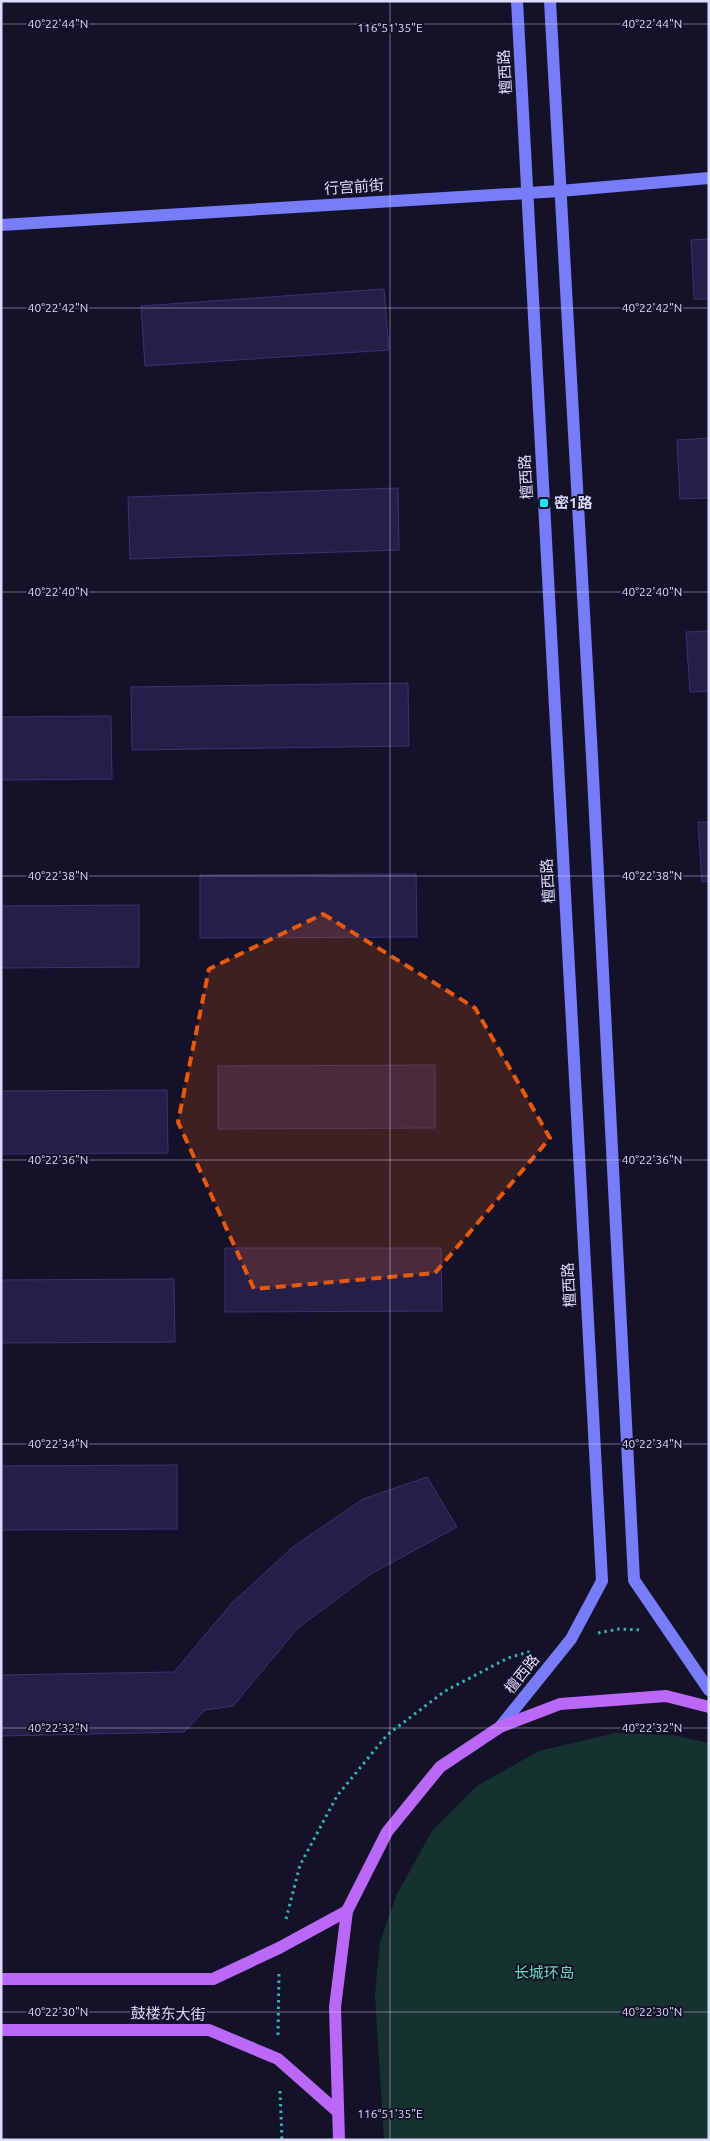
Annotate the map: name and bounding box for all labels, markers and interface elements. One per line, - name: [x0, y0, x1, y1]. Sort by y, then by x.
- text: 40°22'44"N: [28, 17, 88, 30]
- text: 40°22'44"N: [622, 17, 682, 30]
- text: 116°51'35"E: [357, 21, 423, 34]
- street label: 檀西路: [495, 49, 514, 95]
- street label: 行宫前街: [323, 176, 384, 197]
- text: 40°22'42"N: [28, 301, 88, 314]
- text: 40°22'42"N: [622, 301, 682, 314]
- street label: 檀西路: [516, 454, 535, 500]
- place label: 密1路: [554, 494, 592, 511]
- marker: 密1路: [538, 497, 550, 509]
- text: 40°22'40"N: [28, 585, 88, 598]
- text: 40°22'40"N: [622, 585, 682, 598]
- street label: 檀西路: [538, 858, 557, 904]
- text: 40°22'38"N: [28, 869, 88, 882]
- text: 40°22'38"N: [622, 869, 682, 882]
- text: 40°22'36"N: [28, 1153, 88, 1166]
- text: 40°22'36"N: [622, 1153, 682, 1166]
- street label: 檀西路: [559, 1262, 578, 1308]
- text: 40°22'34"N: [28, 1437, 88, 1450]
- text: 40°22'34"N: [622, 1437, 682, 1450]
- street label: 檀西路: [501, 1651, 542, 1697]
- text: 40°22'32"N: [28, 1721, 88, 1734]
- text: 40°22'32"N: [622, 1721, 682, 1734]
- park label: 长城环岛: [514, 1964, 574, 1981]
- street label: 鼓楼东大街: [130, 2004, 206, 2023]
- text: 40°22'30"N: [28, 2005, 88, 2018]
- text: 40°22'30"N: [622, 2005, 682, 2018]
- text: 116°51'35"E: [357, 2107, 423, 2120]

